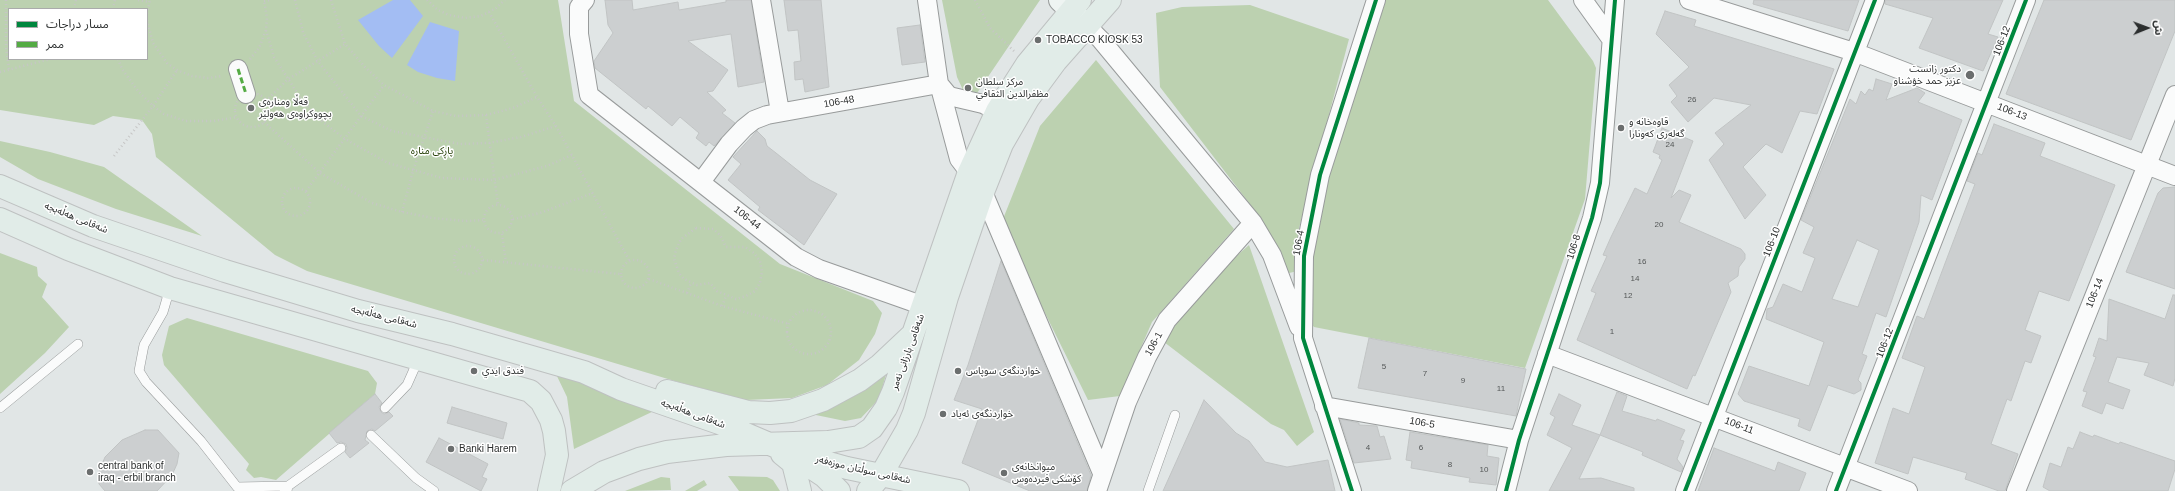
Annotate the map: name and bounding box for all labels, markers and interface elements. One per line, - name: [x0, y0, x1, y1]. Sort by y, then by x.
- legend: [8, 8, 148, 60]
- north arrow: [2127, 8, 2167, 48]
- text: مسار دراجات: [46, 17, 109, 31]
- text: ش: [2153, 20, 2165, 35]
- street label: 106-12: [1991, 24, 2013, 58]
- place label: TOBACCO KIOSK 53: [1046, 34, 1143, 46]
- marker: TOBACCO KIOSK 53: [1033, 35, 1043, 45]
- text: ممر: [46, 37, 64, 51]
- place label: دكتور زانست عزيز حمد خؤشناو: [1894, 63, 1961, 86]
- marker: دكتور زانست عزيز حمد خؤشناو: [1964, 69, 1976, 81]
- place label: مركز سلطان مظفرالدين الثقافي: [976, 76, 1049, 100]
- marker: مركز سلطان مظفرالدين الثقافي: [963, 83, 973, 93]
- street label: 106-48: [823, 93, 855, 111]
- house number: 26: [1688, 95, 1696, 105]
- place label: قەڵا ومنارەی بچووکراوەی هەولێر: [259, 96, 332, 120]
- street label: 106-13: [1995, 101, 2029, 123]
- marker: قەڵا ومنارەی بچووکراوەی هەولێر: [246, 103, 256, 113]
- place label: قاوەخانە و گەلەری کەونارا: [1629, 116, 1684, 140]
- marker: قاوەخانە و گەلەری کەونارا: [1616, 123, 1626, 133]
- house number: 24: [1666, 140, 1674, 150]
- park label: پاڕکی منارە: [411, 145, 453, 157]
- street label: شەقامی هەڵەبجە: [42, 200, 110, 236]
- street label: 106-44: [731, 204, 763, 232]
- house number: 20: [1655, 220, 1663, 230]
- street label: 106-10: [1761, 225, 1783, 259]
- street label: 106-4: [1291, 229, 1307, 257]
- street label: 106-8: [1564, 233, 1584, 261]
- house number: 16: [1638, 257, 1646, 267]
- house number: 14: [1631, 274, 1639, 284]
- street label: 106-14: [2084, 276, 2106, 310]
- house number: 12: [1624, 291, 1632, 301]
- street label: شەقامی هەڵەبجە: [350, 303, 418, 331]
- street label: شەقامی بارزانی نەمر: [889, 312, 927, 392]
- street label: 106-12: [1874, 326, 1896, 360]
- house number: 1: [1610, 327, 1614, 337]
- street label: 106-1: [1143, 330, 1165, 358]
- house number: 5: [1382, 362, 1386, 372]
- place label: فندق ايدي: [482, 365, 524, 377]
- place label: خواردنگەی سوپاس: [966, 365, 1041, 377]
- marker: فندق ايدي: [469, 366, 479, 376]
- marker: خواردنگەی سوپاس: [953, 366, 963, 376]
- house number: 7: [1423, 369, 1427, 379]
- house number: 9: [1461, 376, 1465, 386]
- house number: 11: [1497, 384, 1505, 394]
- street label: شەقامی هەڵەبجە: [659, 397, 727, 431]
- place label: خواردنگەی ئەیاد: [951, 408, 1013, 420]
- marker: خواردنگەی ئەیاد: [938, 409, 948, 419]
- street label: 106-5: [1408, 415, 1436, 431]
- street label: 106-11: [1723, 415, 1755, 437]
- place label: Banki Harem: [459, 443, 517, 455]
- house number: 4: [1366, 443, 1370, 453]
- house number: 6: [1419, 443, 1423, 453]
- marker: Banki Harem: [446, 444, 456, 454]
- street label: شەقامی سوڵتان موزەفەر: [814, 453, 912, 487]
- place label: central bank of iraq - erbil branch: [98, 460, 176, 484]
- house number: 8: [1448, 460, 1452, 470]
- place label: میوانخانەی کۆشکی فیردەوس: [1012, 461, 1081, 484]
- house number: 10: [1480, 465, 1488, 475]
- marker: central bank of iraq - erbil branch: [85, 467, 95, 477]
- marker: میوانخانەی کۆشکی فیردەوس: [999, 468, 1009, 478]

